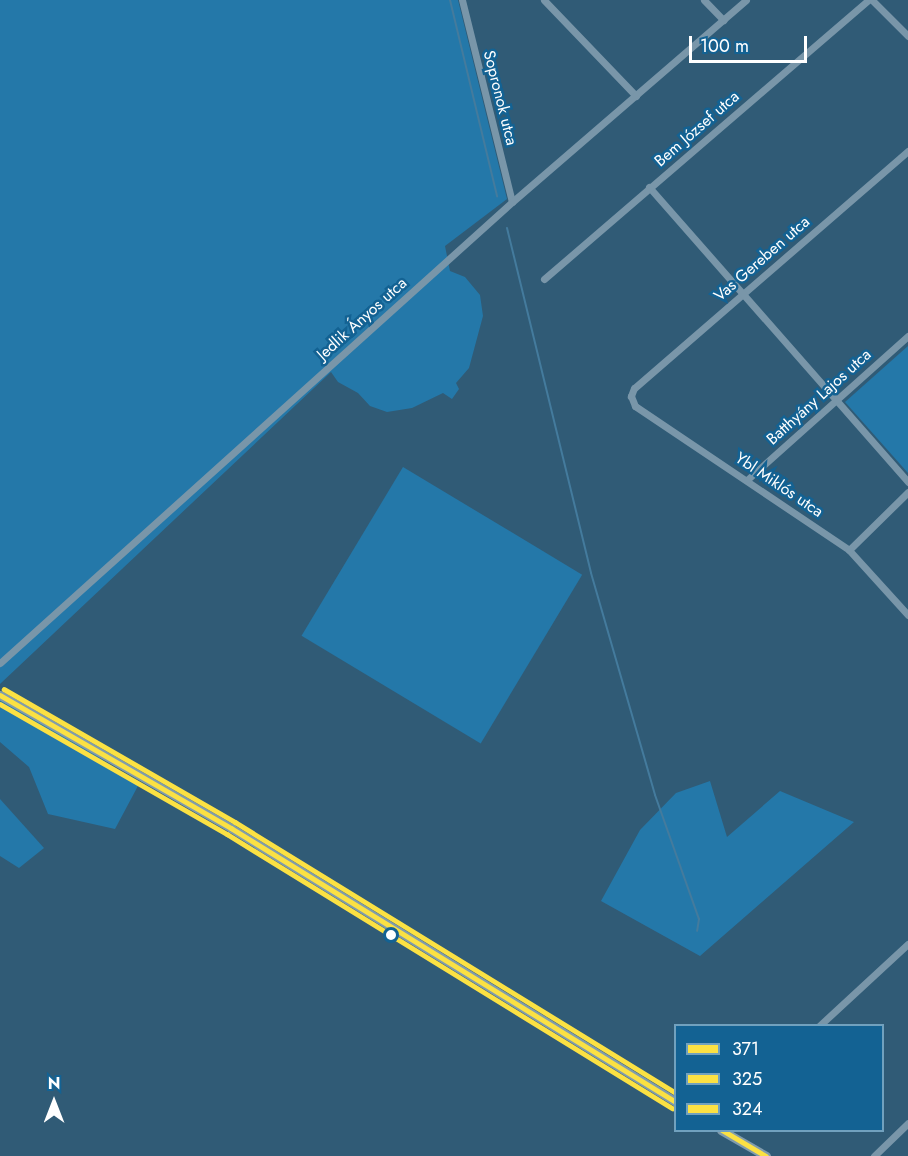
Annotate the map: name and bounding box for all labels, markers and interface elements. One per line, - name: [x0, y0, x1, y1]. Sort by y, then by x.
- scale bar: [692, 24, 810, 62]
- text: 100 m: [700, 33, 749, 59]
- street label: Sopronok utca: [479, 49, 521, 147]
- street label: Bem József utca: [651, 87, 743, 171]
- street label: Vas Gereben utca: [710, 212, 814, 306]
- street label: Jedlik Ányos utca: [313, 274, 411, 364]
- street label: Batthyány Lajos utca: [763, 345, 875, 449]
- street label: Ybl Miklós utca: [731, 449, 827, 521]
- unlabelled marker: [385, 929, 397, 941]
- legend: [674, 1024, 884, 1132]
- text: 371: [732, 1036, 759, 1062]
- text: 325: [732, 1066, 762, 1092]
- north arrow: [24, 1072, 84, 1132]
- text: N: [48, 1072, 60, 1095]
- text: 324: [732, 1096, 763, 1122]

